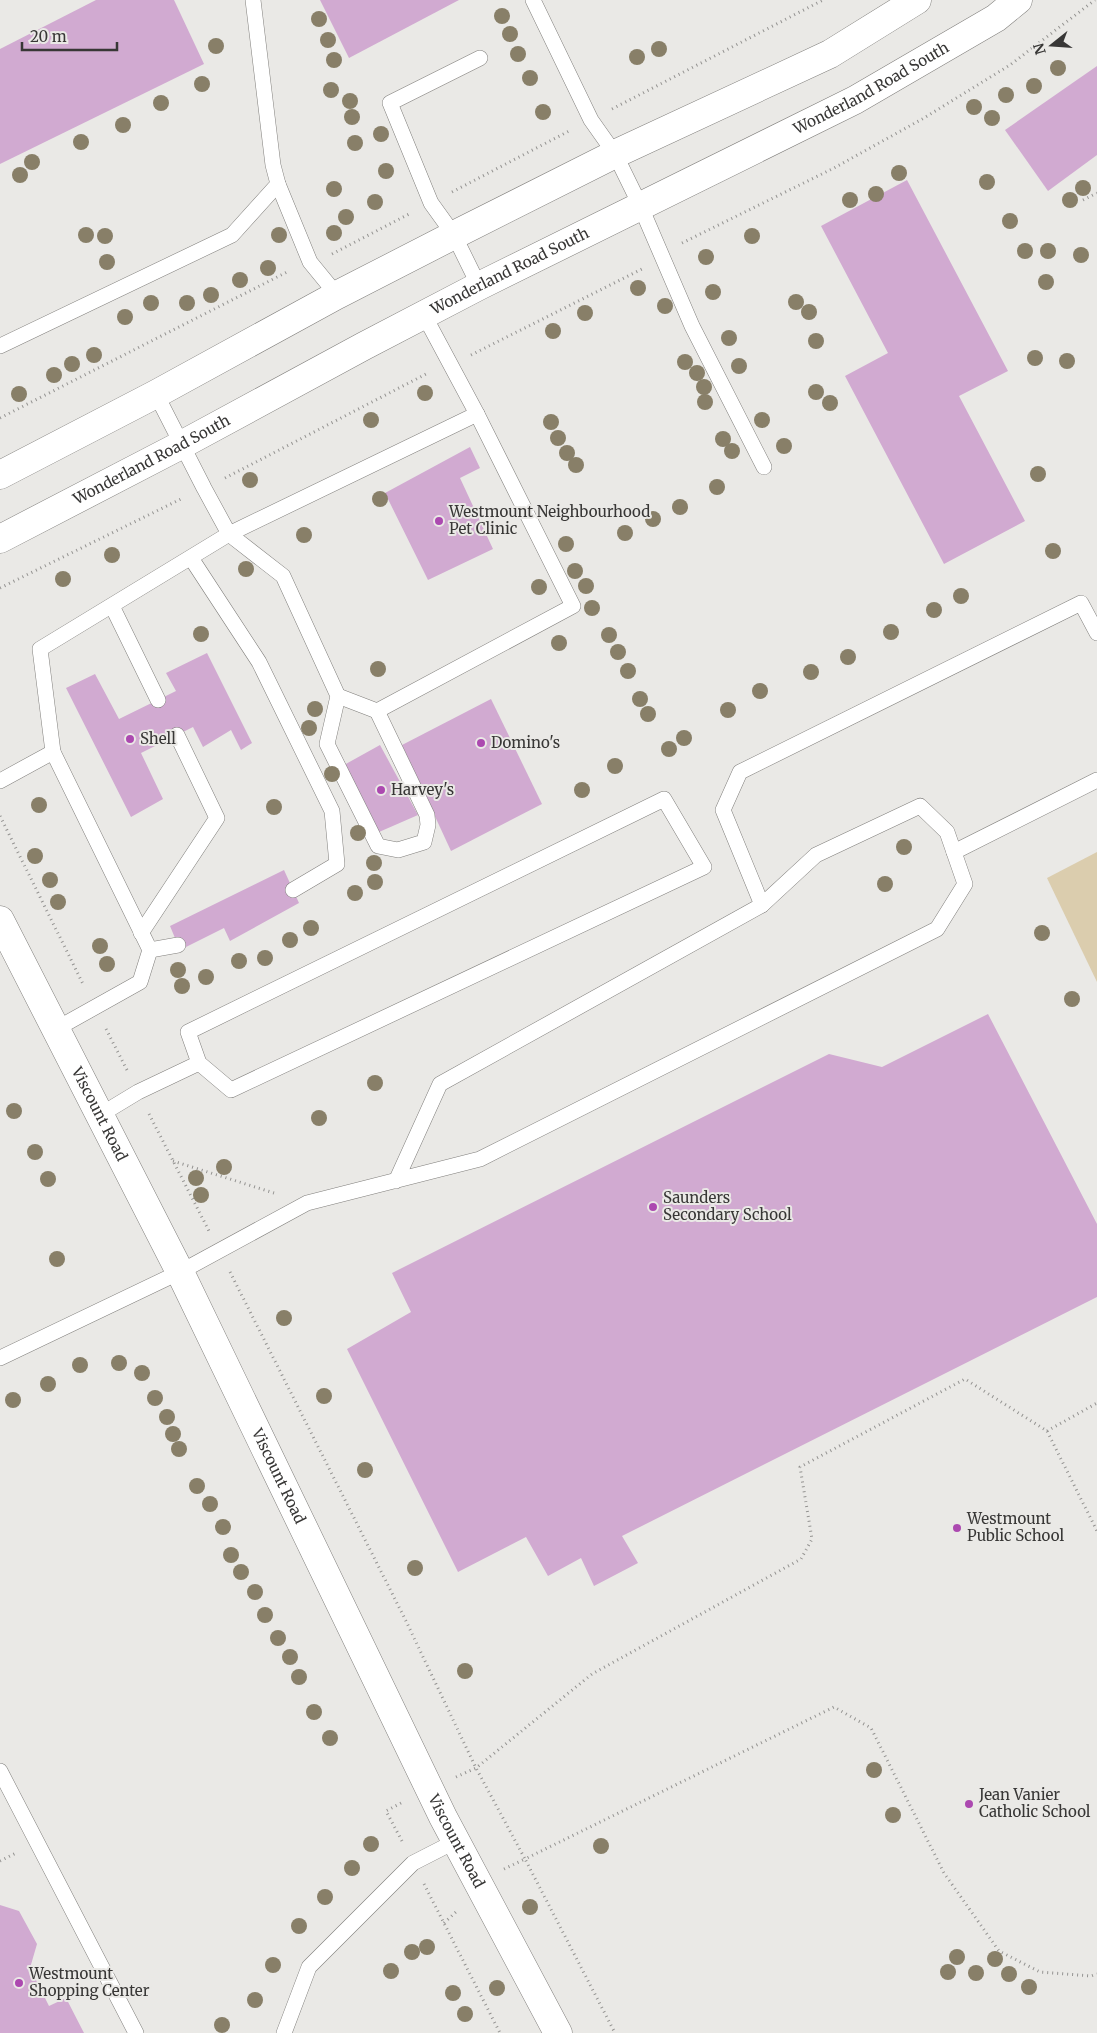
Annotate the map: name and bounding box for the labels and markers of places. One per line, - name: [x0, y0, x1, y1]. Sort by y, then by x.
- place label: Westmount Neighbourhood Pet Clinic: [448, 502, 650, 538]
- marker: Westmount Neighbourhood Pet Clinic: [433, 515, 445, 527]
- place label: Shell: [140, 729, 176, 748]
- marker: Shell: [124, 733, 136, 745]
- place label: Domino's: [491, 733, 560, 752]
- marker: Domino's: [475, 737, 487, 749]
- place label: Harvey's: [391, 780, 454, 799]
- marker: Harvey's: [375, 784, 387, 796]
- place label: Saunders Secondary School: [663, 1188, 792, 1224]
- marker: Saunders Secondary School: [647, 1201, 659, 1213]
- place label: Westmount Public School: [966, 1509, 1064, 1545]
- marker: Westmount Public School: [951, 1522, 963, 1534]
- place label: Jean Vanier Catholic School: [978, 1785, 1091, 1821]
- marker: Jean Vanier Catholic School: [963, 1798, 975, 1810]
- place label: Westmount Shopping Center: [28, 1964, 150, 2000]
- marker: Westmount Shopping Center: [13, 1977, 25, 1989]

